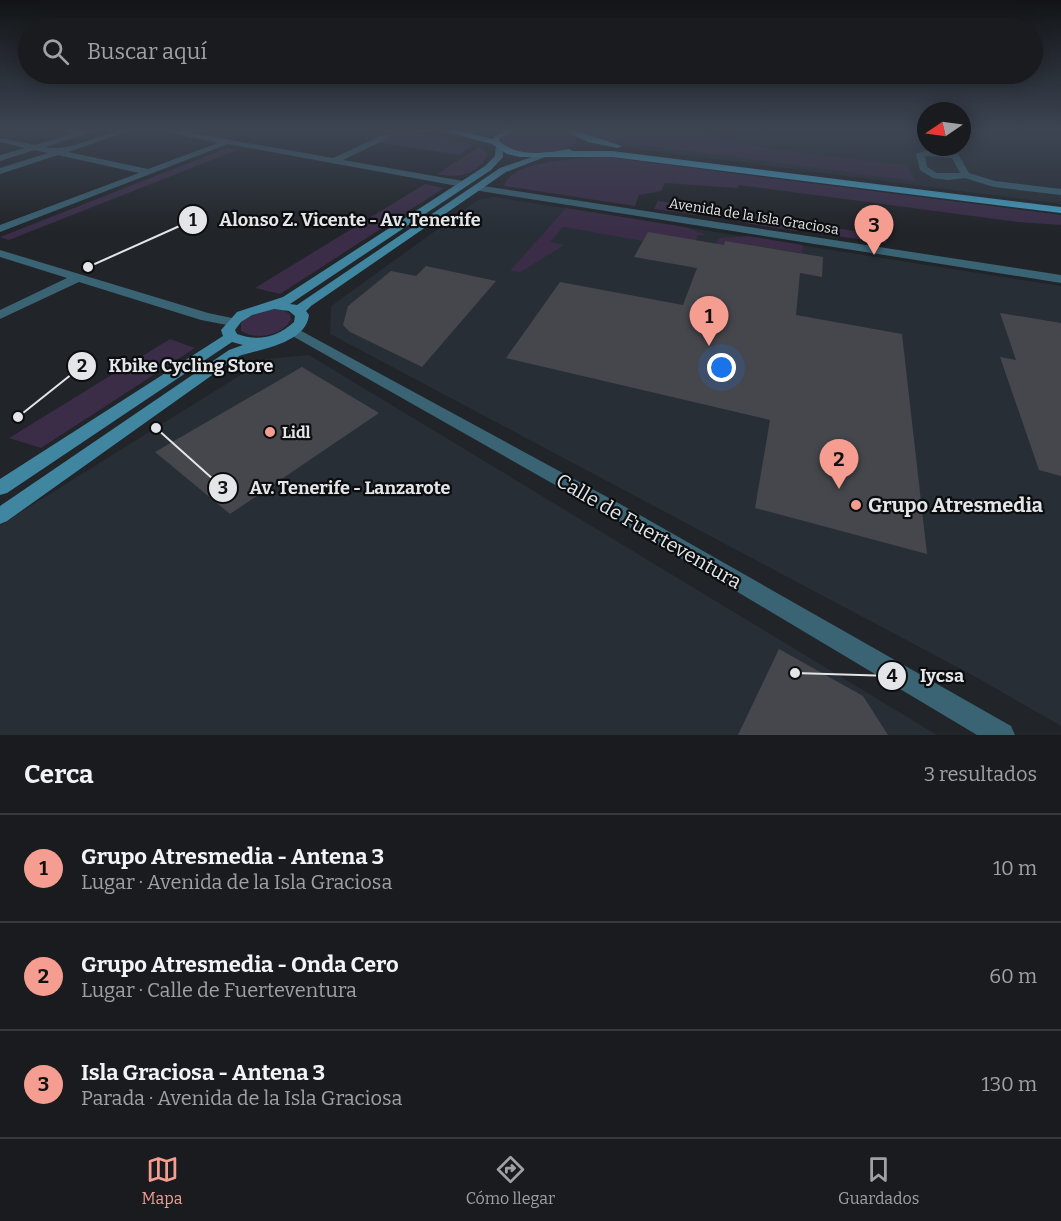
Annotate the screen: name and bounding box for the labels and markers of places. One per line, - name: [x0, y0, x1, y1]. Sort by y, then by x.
- callout: Alonso Z. Vicente - Av. Tenerife: [178, 202, 493, 238]
- pin: 3: [854, 206, 894, 255]
- pin: 1: [690, 296, 728, 346]
- callout: Kbike Cycling Store: [67, 348, 286, 384]
- place label: Lidl: [282, 423, 311, 442]
- marker: Lidl: [263, 425, 277, 439]
- pin: 2: [820, 440, 858, 489]
- callout: Av. Tenerife - Lanzarote: [208, 470, 463, 506]
- place label: Grupo Atresmedia: [868, 493, 1043, 517]
- marker: Grupo Atresmedia: [849, 498, 863, 512]
- callout: Iycsa: [877, 658, 976, 694]

